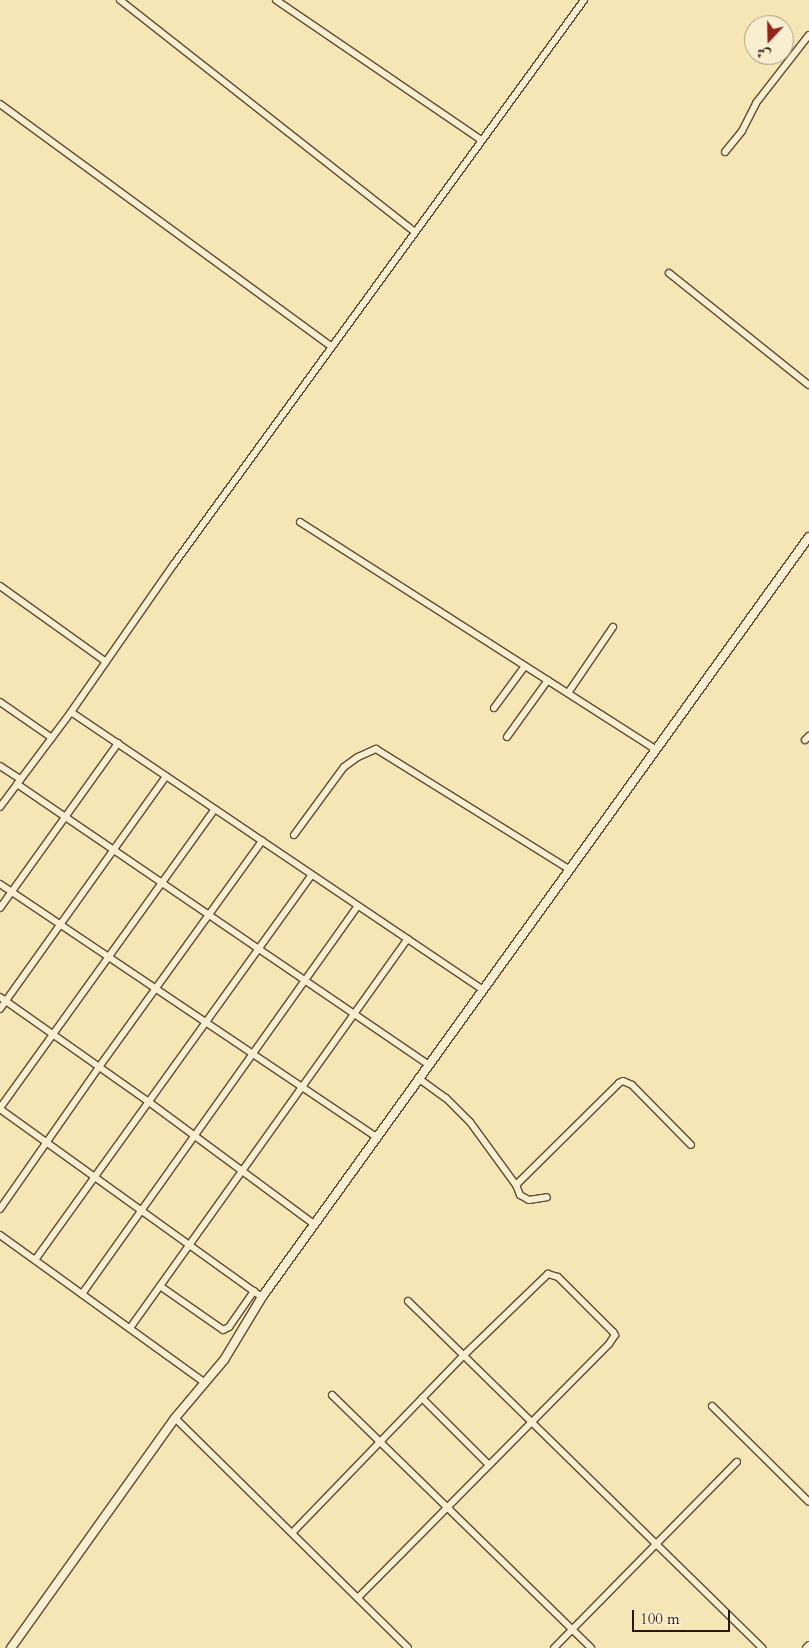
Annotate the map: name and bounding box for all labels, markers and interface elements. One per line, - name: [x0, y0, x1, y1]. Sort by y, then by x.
- north arrow: [744, 15, 794, 65]
- text: ش: [754, 42, 774, 65]
- scale bar: [634, 1600, 732, 1632]
- text: 100 m: [640, 1609, 680, 1629]

